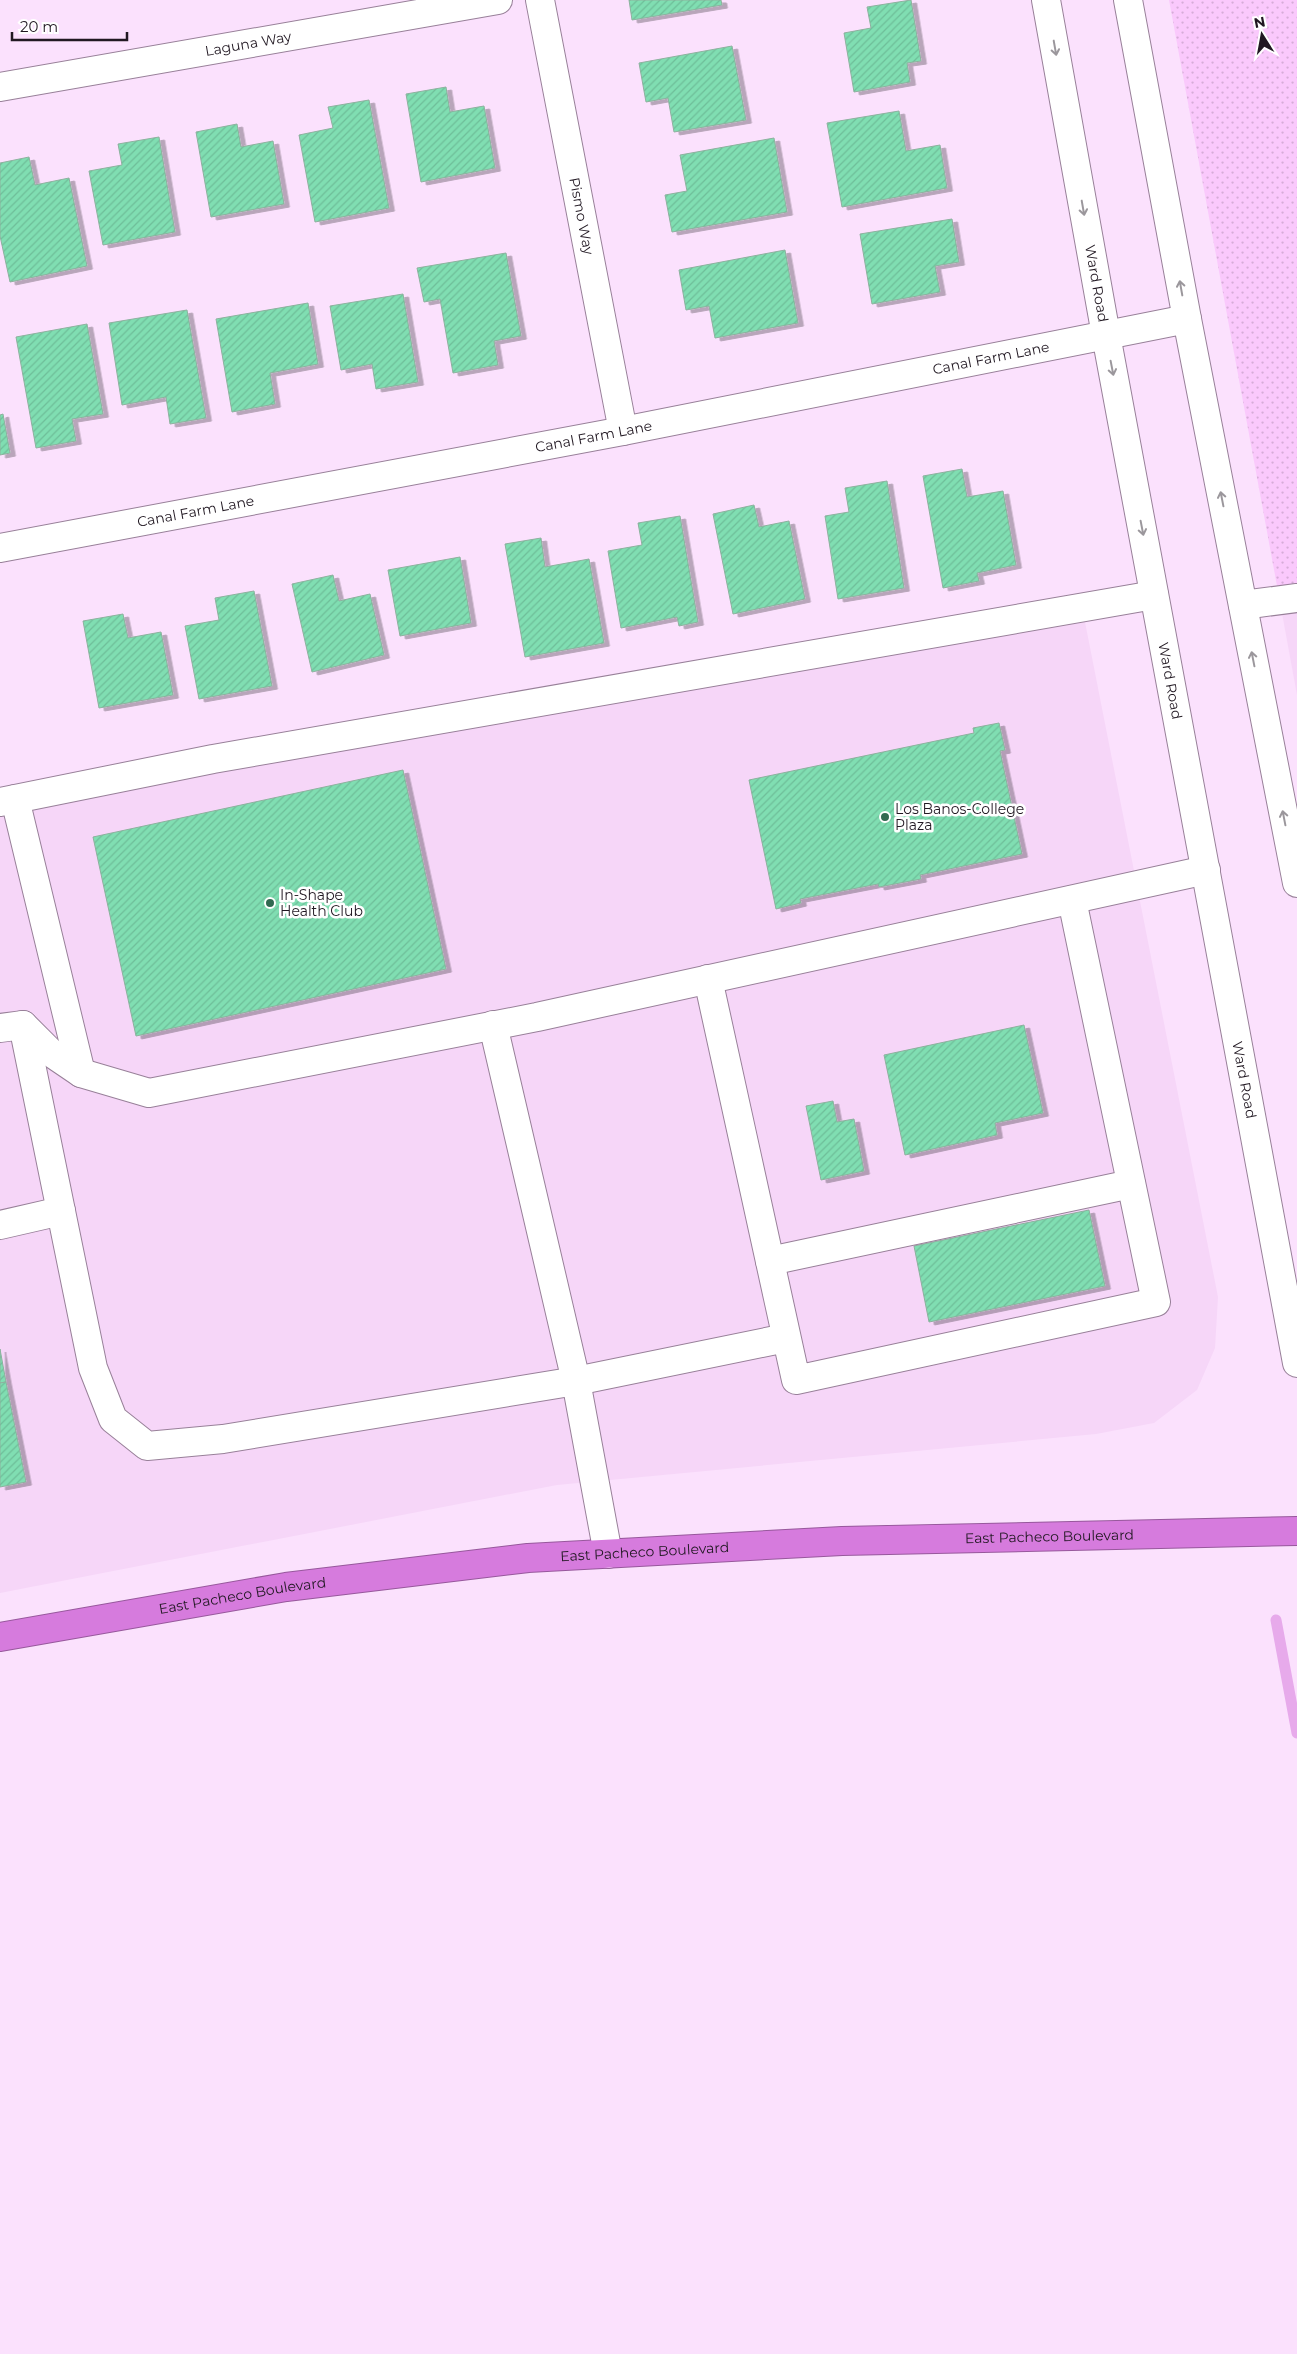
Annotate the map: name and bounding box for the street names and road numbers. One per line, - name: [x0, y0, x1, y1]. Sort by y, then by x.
- street label: Laguna Way: [204, 27, 293, 60]
- street label: Pismo Way: [565, 176, 598, 257]
- street label: Ward Road: [1081, 243, 1113, 324]
- street label: Canal Farm Lane: [931, 338, 1051, 378]
- street label: Canal Farm Lane: [534, 416, 654, 456]
- street label: Canal Farm Lane: [136, 491, 256, 531]
- street label: Ward Road: [1154, 641, 1186, 721]
- street label: Ward Road: [1228, 1040, 1260, 1120]
- street label: East Pacheco Boulevard: [965, 1526, 1134, 1547]
- street label: East Pacheco Boulevard: [560, 1538, 730, 1565]
- street label: East Pacheco Boulevard: [157, 1573, 327, 1618]

